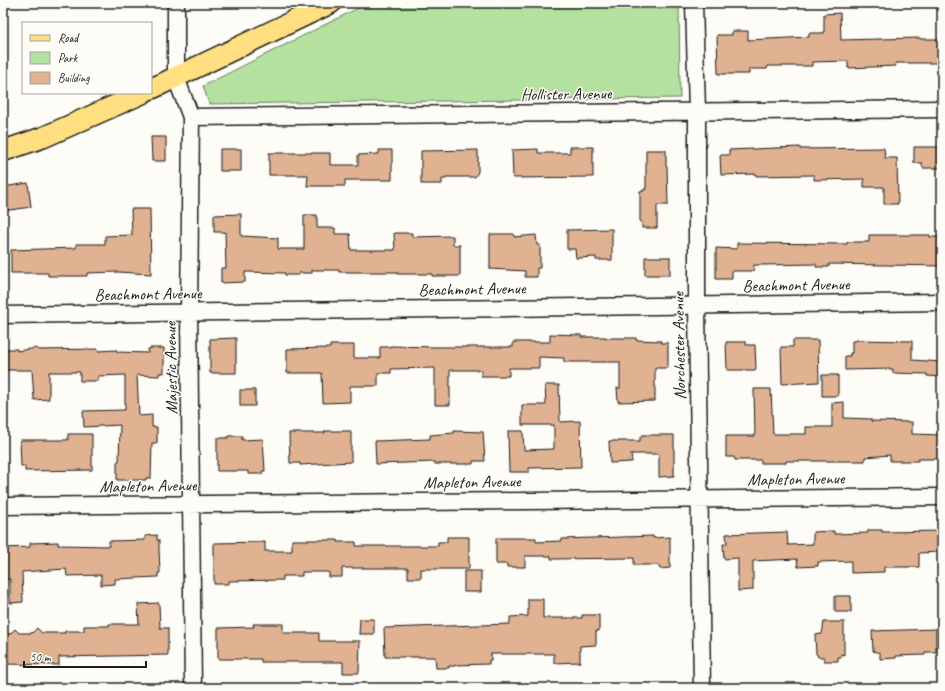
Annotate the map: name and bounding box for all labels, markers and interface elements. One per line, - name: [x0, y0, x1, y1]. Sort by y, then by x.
- legend: [22, 22, 152, 94]
- text: Road: [58, 30, 80, 46]
- text: Park: [58, 50, 79, 66]
- text: Building: [58, 70, 90, 86]
- street label: Hollister Avenue: [520, 83, 613, 105]
- street label: Beachmont Avenue: [742, 274, 851, 296]
- street label: Beachmont Avenue: [418, 278, 527, 300]
- street label: Beachmont Avenue: [94, 283, 203, 305]
- street label: Norchester Avenue: [668, 290, 690, 400]
- street label: Majestic Avenue: [160, 320, 182, 414]
- street label: Mapleton Avenue: [747, 468, 846, 490]
- street label: Mapleton Avenue: [423, 471, 522, 493]
- street label: Mapleton Avenue: [99, 475, 198, 497]
- scale bar: [24, 643, 146, 669]
- text: 50 m: [30, 649, 52, 665]

